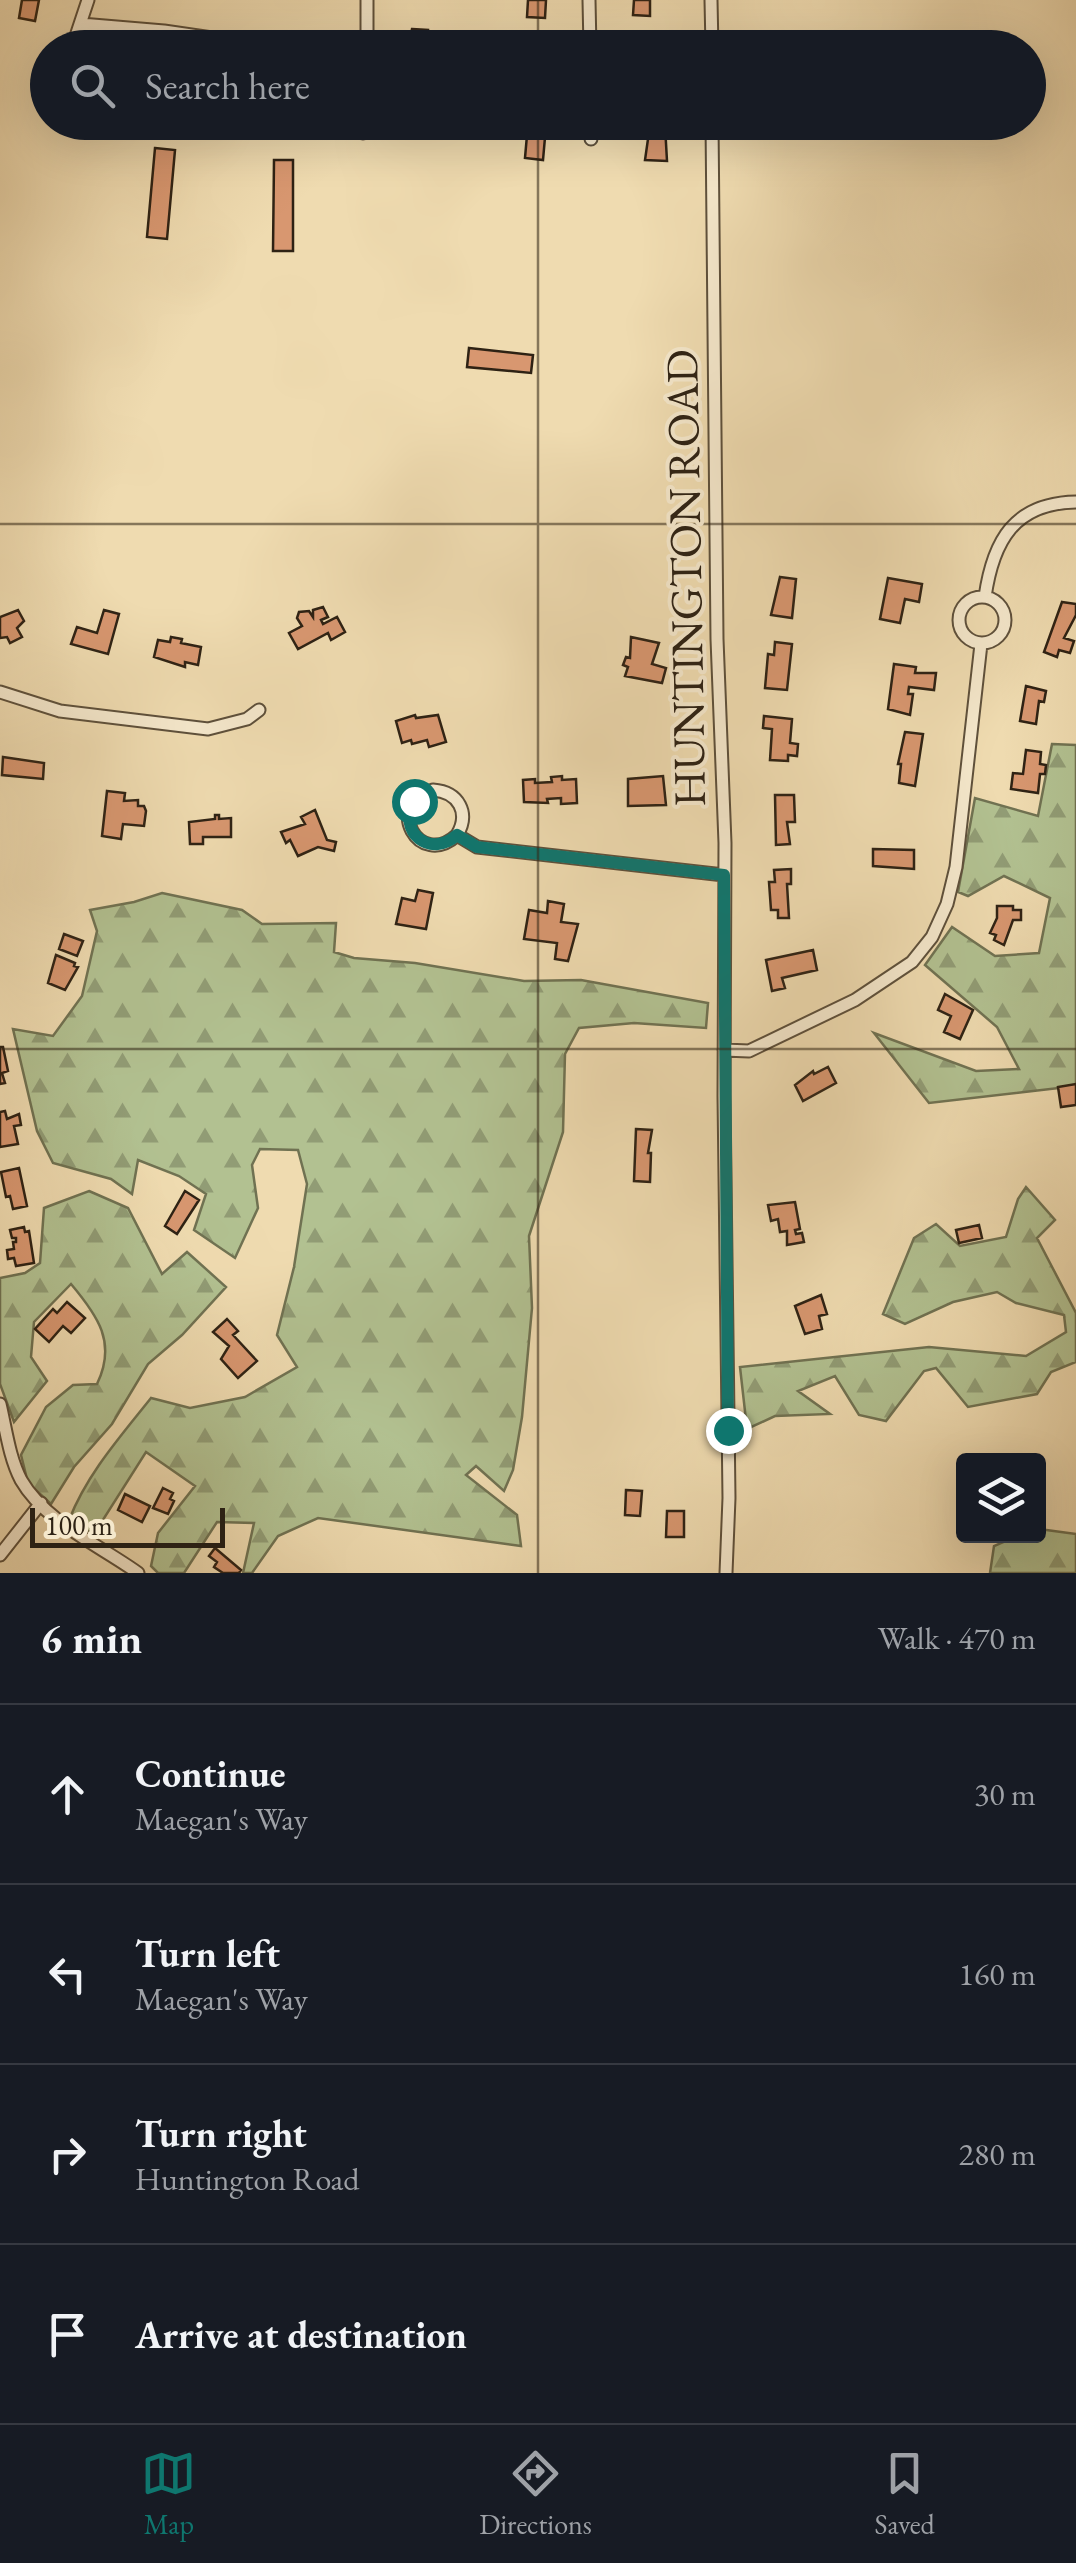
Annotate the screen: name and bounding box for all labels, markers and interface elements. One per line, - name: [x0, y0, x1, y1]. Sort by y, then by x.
- search box: [30, 30, 1046, 140]
- icon: search: [65, 58, 120, 113]
- text: Search here: [145, 61, 310, 110]
- street label: HUNTINGTON ROAD: [652, 349, 718, 807]
- route start: [392, 779, 438, 825]
- route end: [706, 1408, 752, 1454]
- map controls: [956, 1453, 1046, 1543]
- button: layers: [956, 1453, 1046, 1543]
- scale bar: [30, 1503, 225, 1548]
- text: 100 m: [45, 1507, 113, 1543]
- text: 6 min: [40, 1611, 142, 1666]
- text: Walk · 470 m: [878, 1617, 1036, 1659]
- text: Continue: [135, 1749, 286, 1798]
- icon: ahead: [40, 1767, 95, 1822]
- text: 30 m: [974, 1773, 1036, 1815]
- text: Maegan's Way: [135, 1798, 308, 1840]
- text: Turn left: [135, 1929, 280, 1978]
- icon: left: [40, 1947, 95, 2002]
- text: 160 m: [959, 1953, 1036, 1995]
- text: Maegan's Way: [135, 1978, 308, 2020]
- text: Turn right: [135, 2109, 307, 2158]
- icon: right: [40, 2127, 95, 2182]
- text: 280 m: [959, 2133, 1036, 2175]
- text: Huntington Road: [135, 2158, 360, 2200]
- icon: arrive: [40, 2307, 95, 2362]
- text: Arrive at destination: [135, 2310, 467, 2359]
- tab: Map: [141, 2446, 196, 2542]
- tab: Directions: [479, 2446, 592, 2542]
- tab: Saved: [875, 2446, 935, 2542]

